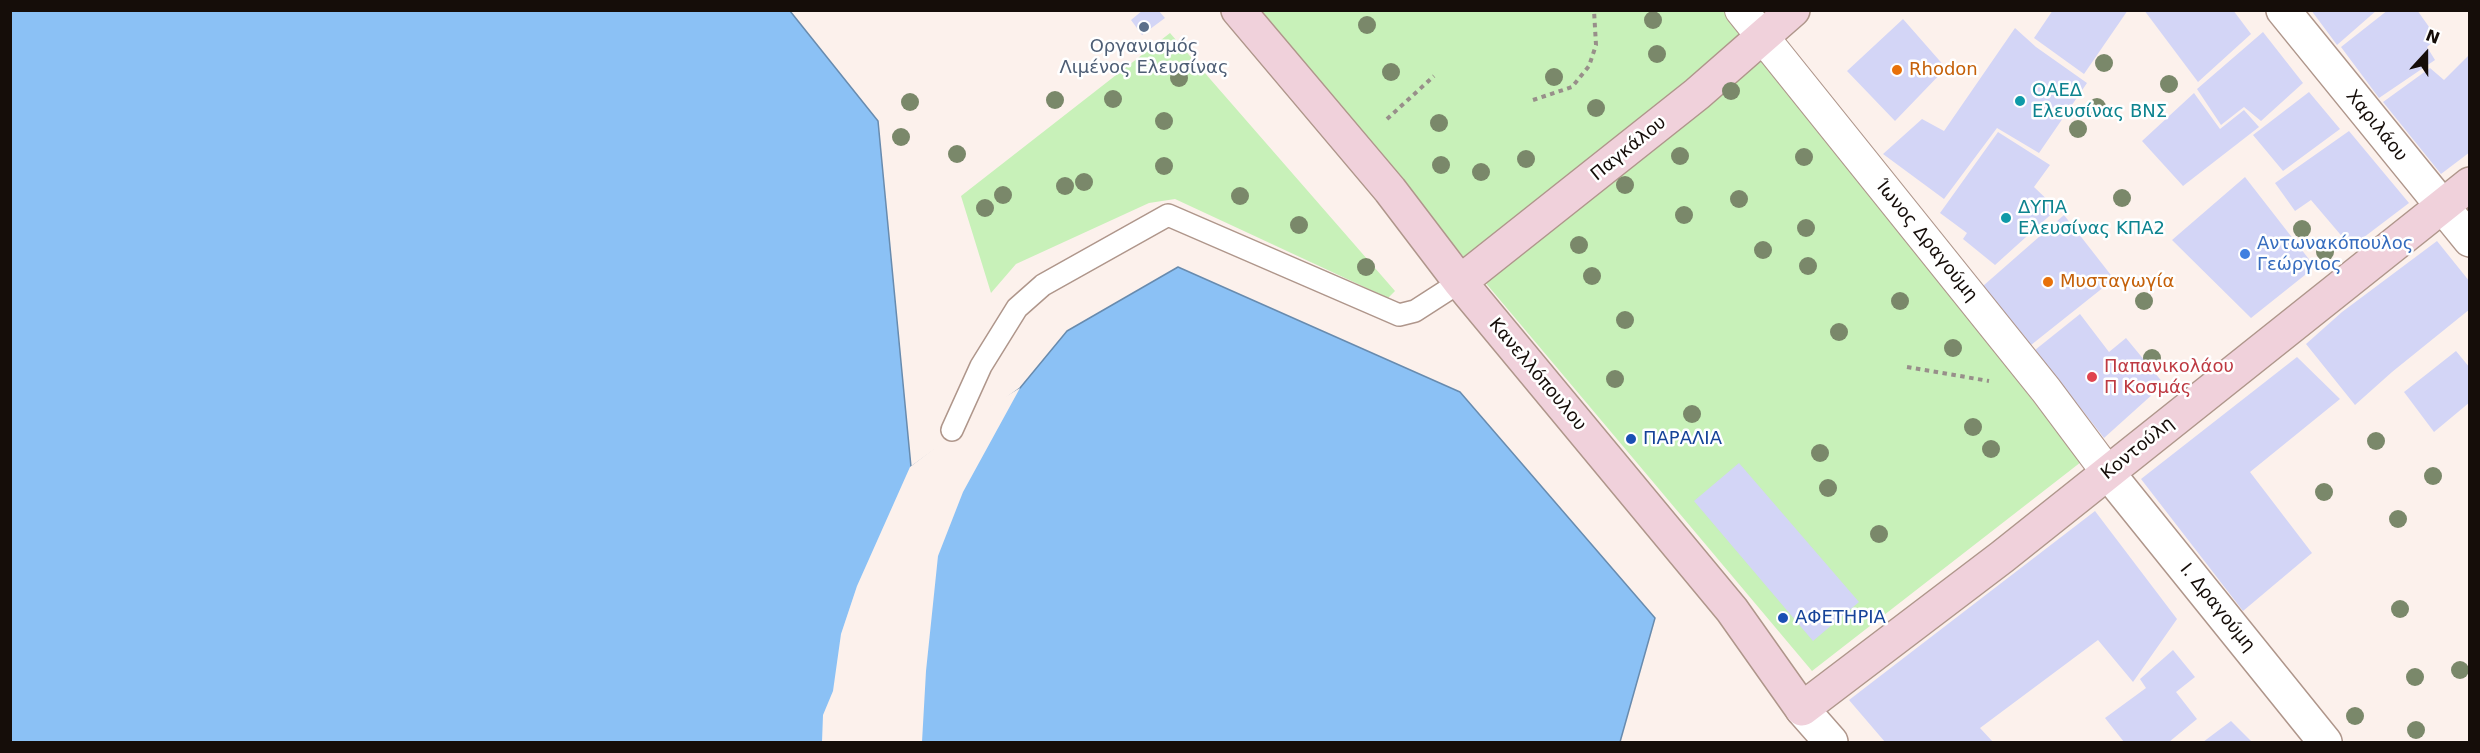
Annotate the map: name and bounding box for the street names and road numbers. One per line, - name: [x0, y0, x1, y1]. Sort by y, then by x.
- street label: Χαριλάου: [2341, 86, 2411, 166]
- street label: Παγκάλου: [1587, 112, 1671, 186]
- street label: Ίωνος Δραγούμη: [1870, 176, 1982, 306]
- street label: Κανελλόπουλου: [1484, 314, 1590, 436]
- street label: Κοντούλη: [2097, 413, 2179, 485]
- street label: Ι. Δραγούμη: [2175, 560, 2259, 656]

